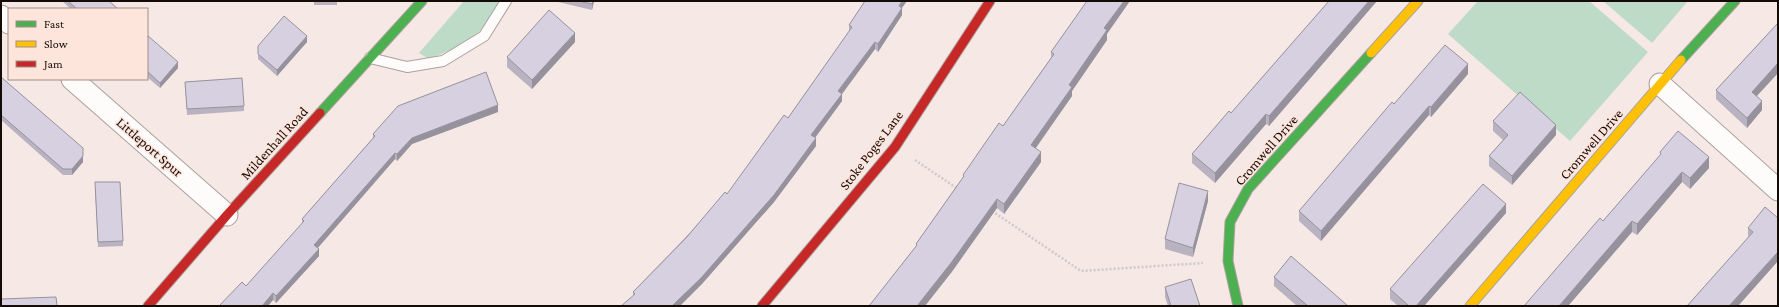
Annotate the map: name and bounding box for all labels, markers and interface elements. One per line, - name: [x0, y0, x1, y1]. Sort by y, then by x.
- legend: [8, 8, 148, 80]
- text: Fast: [44, 17, 65, 31]
- text: Slow: [44, 37, 68, 51]
- text: Jam: [43, 57, 63, 71]
- street label: Mildenhall Road: [237, 103, 311, 183]
- street label: Cromwell Drive: [1556, 106, 1626, 182]
- street label: Stoke Poges Lane: [836, 107, 906, 193]
- street label: Cromwell Drive: [1231, 112, 1301, 188]
- street label: Littleport Spur: [114, 114, 186, 180]

